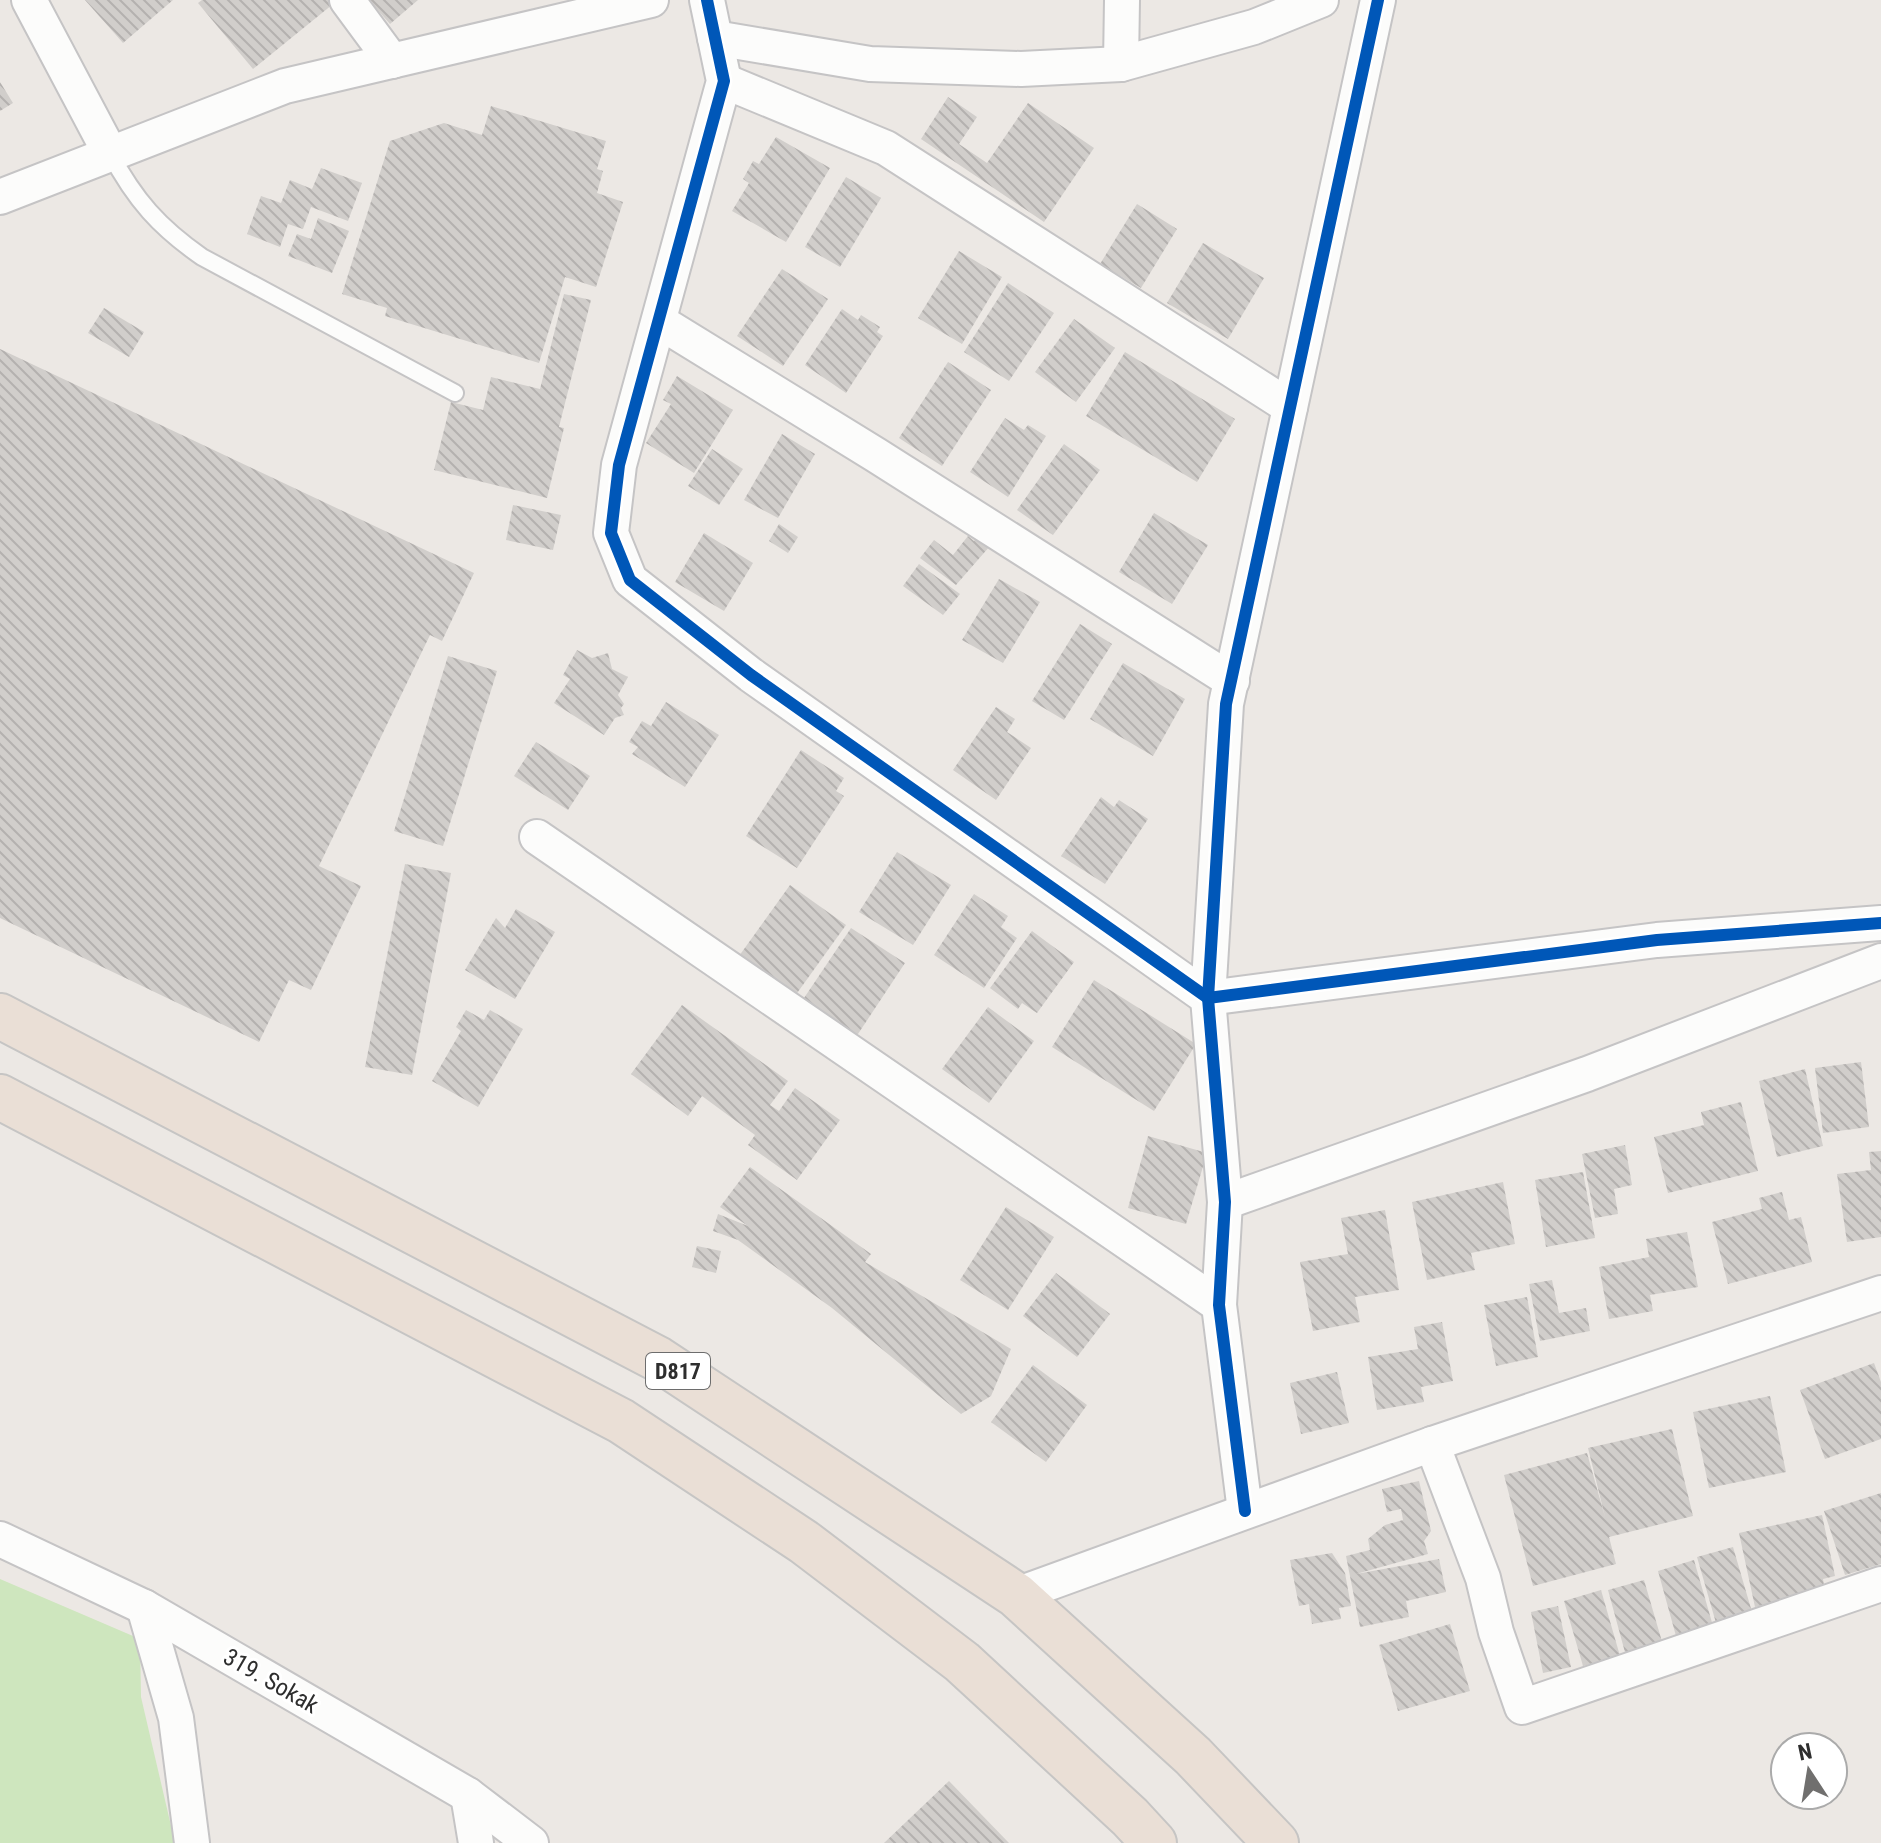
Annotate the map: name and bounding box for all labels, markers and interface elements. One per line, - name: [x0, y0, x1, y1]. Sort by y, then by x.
- road number: D817: [646, 1353, 710, 1389]
- street label: 319. Sokak: [219, 1643, 324, 1719]
- north arrow: [1769, 1731, 1849, 1811]
- text: N: [1796, 1738, 1814, 1766]

